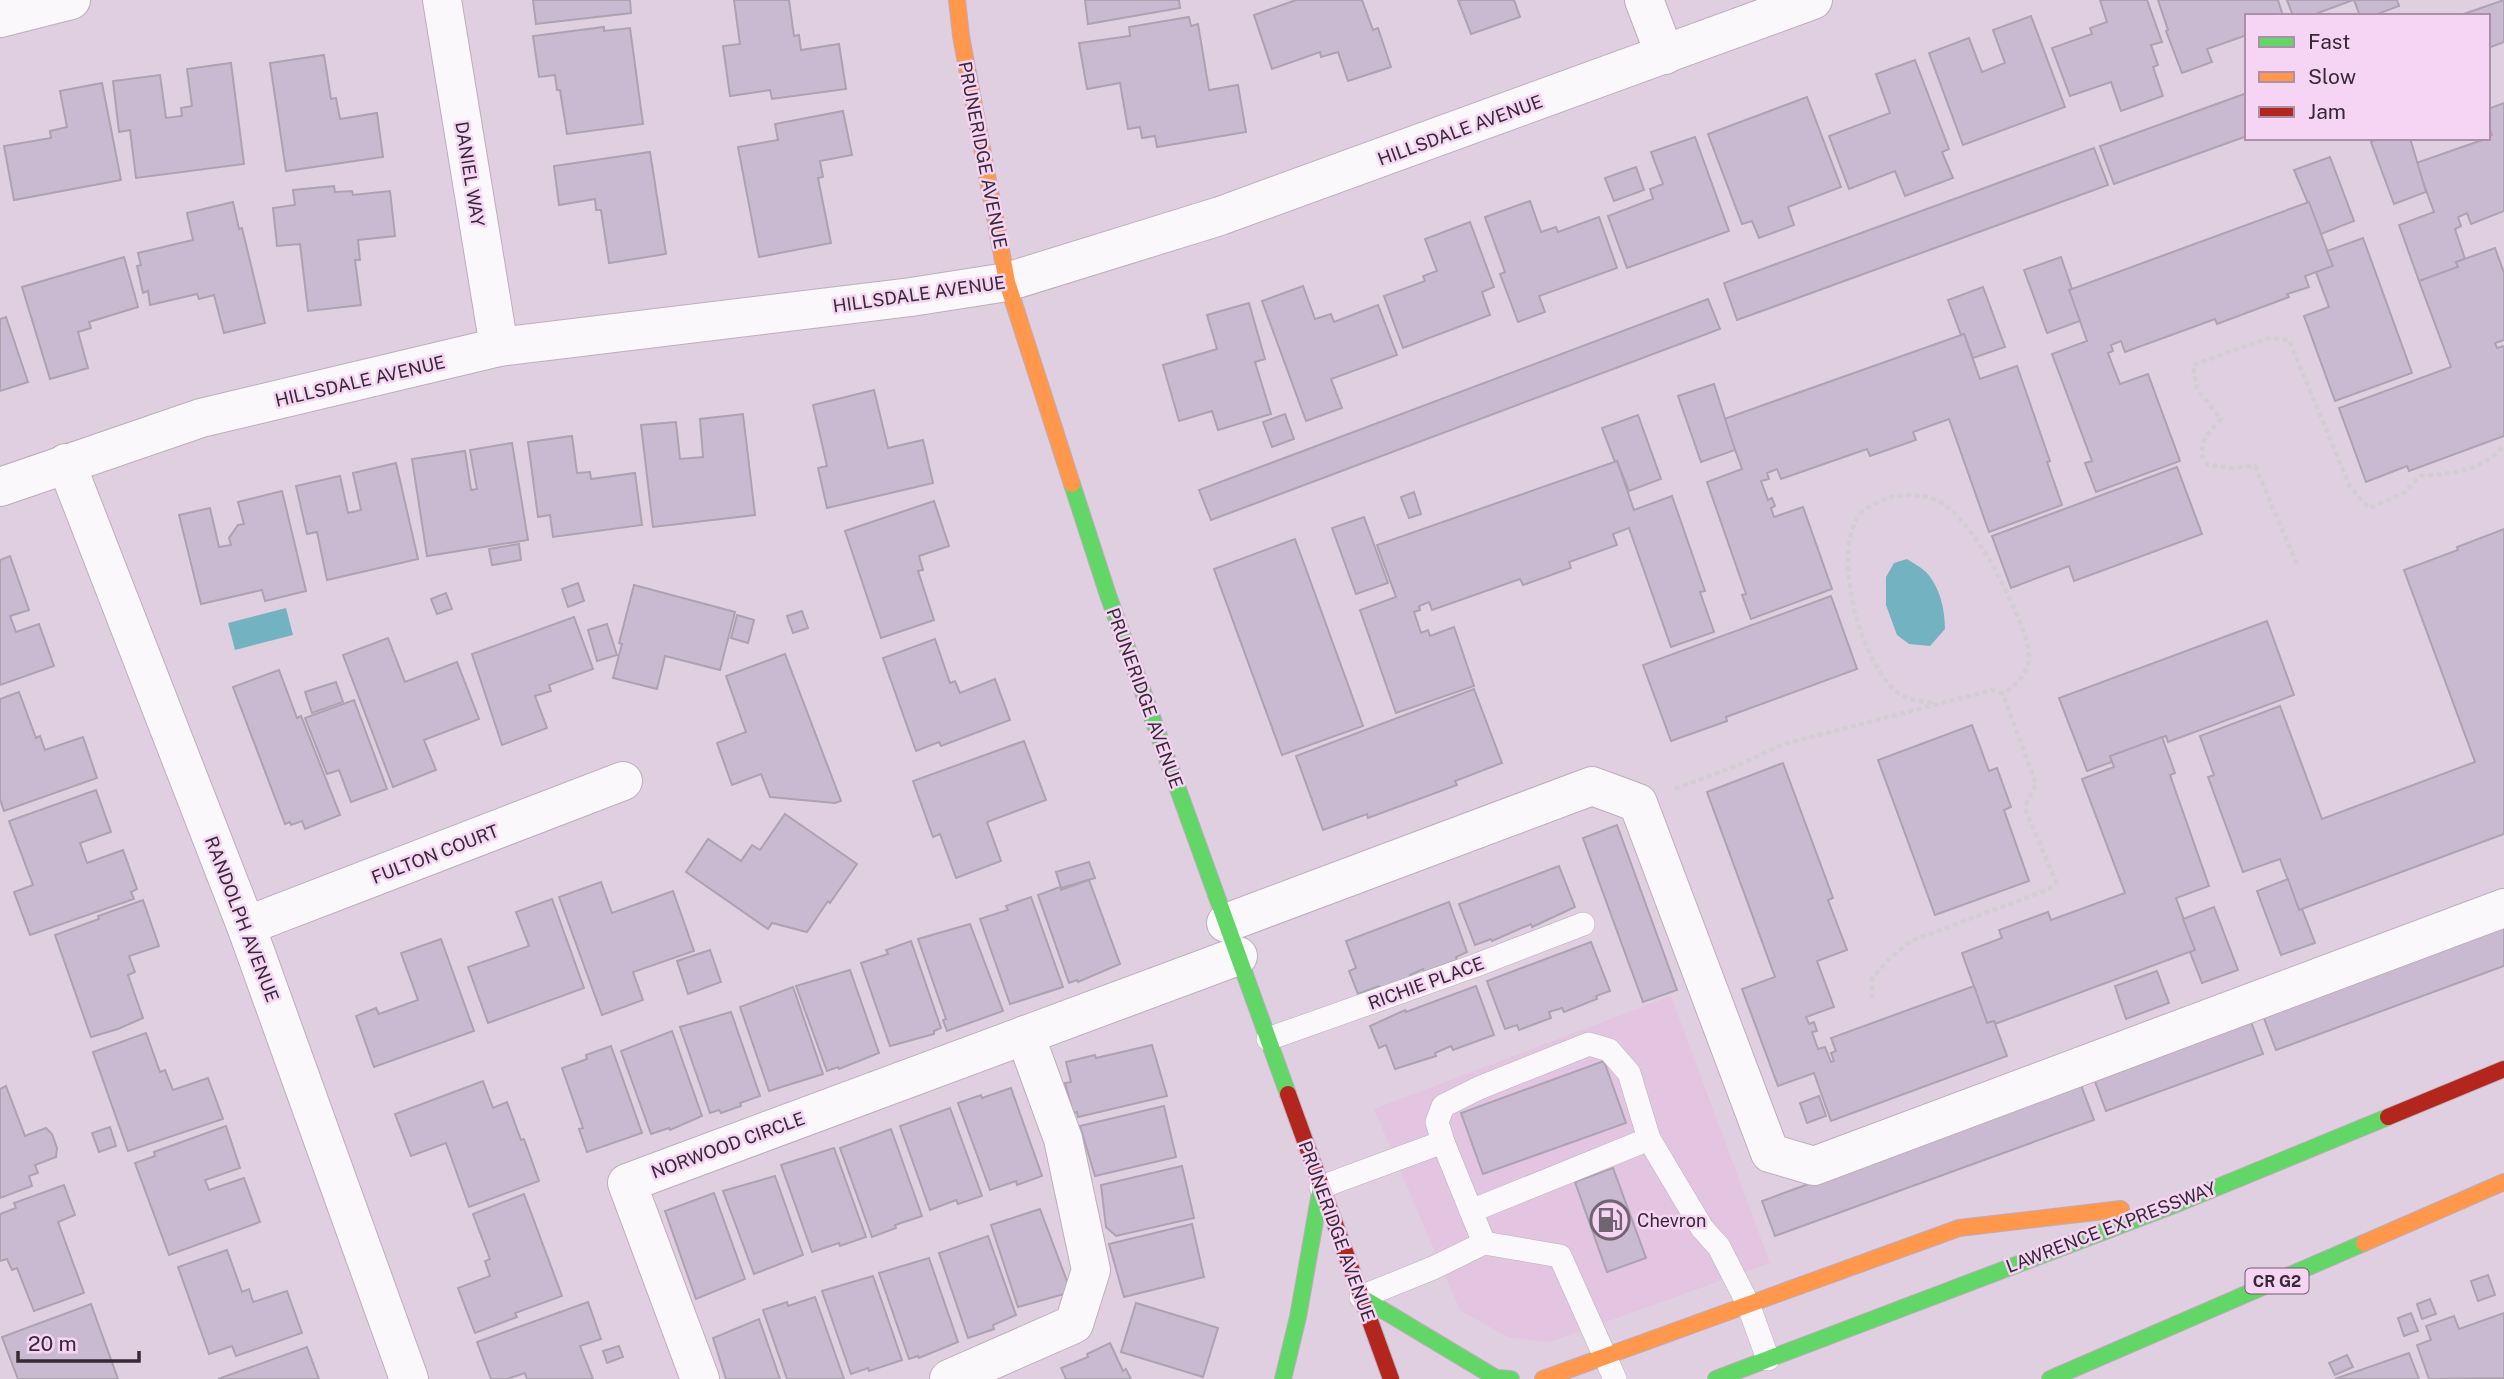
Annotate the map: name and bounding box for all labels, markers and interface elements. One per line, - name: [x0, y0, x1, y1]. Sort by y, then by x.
- legend: [2245, 14, 2490, 140]
- text: Fast: [2308, 29, 2350, 54]
- street label: PRUNERIDGE AVENUE: [955, 59, 1011, 251]
- text: Slow: [2308, 64, 2356, 89]
- street label: HILLSDALE AVENUE: [1375, 90, 1545, 170]
- text: Jam: [2308, 99, 2346, 124]
- street label: DANIEL WAY: [451, 120, 489, 228]
- street label: HILLSDALE AVENUE: [831, 271, 1007, 317]
- street label: HILLSDALE AVENUE: [273, 351, 447, 411]
- street label: PRUNERIDGE AVENUE: [1103, 605, 1187, 791]
- street label: FULTON COURT: [369, 820, 502, 888]
- street label: RANDOLPH AVENUE: [201, 833, 283, 1005]
- street label: RICHIE PLACE: [1365, 952, 1487, 1014]
- street label: NORWOOD CIRCLE: [648, 1107, 808, 1183]
- street label: PRUNERIDGE AVENUE: [1295, 1138, 1379, 1324]
- street label: LAWRENCE EXPRESSWAY: [2003, 1177, 2219, 1277]
- fuel station icon: Chevron: [1589, 1199, 1631, 1241]
- place label: Chevron: [1637, 1210, 1706, 1231]
- road number: CR G2: [2246, 1268, 2308, 1294]
- scale bar: [18, 1320, 138, 1364]
- text: 20 m: [28, 1331, 77, 1356]

